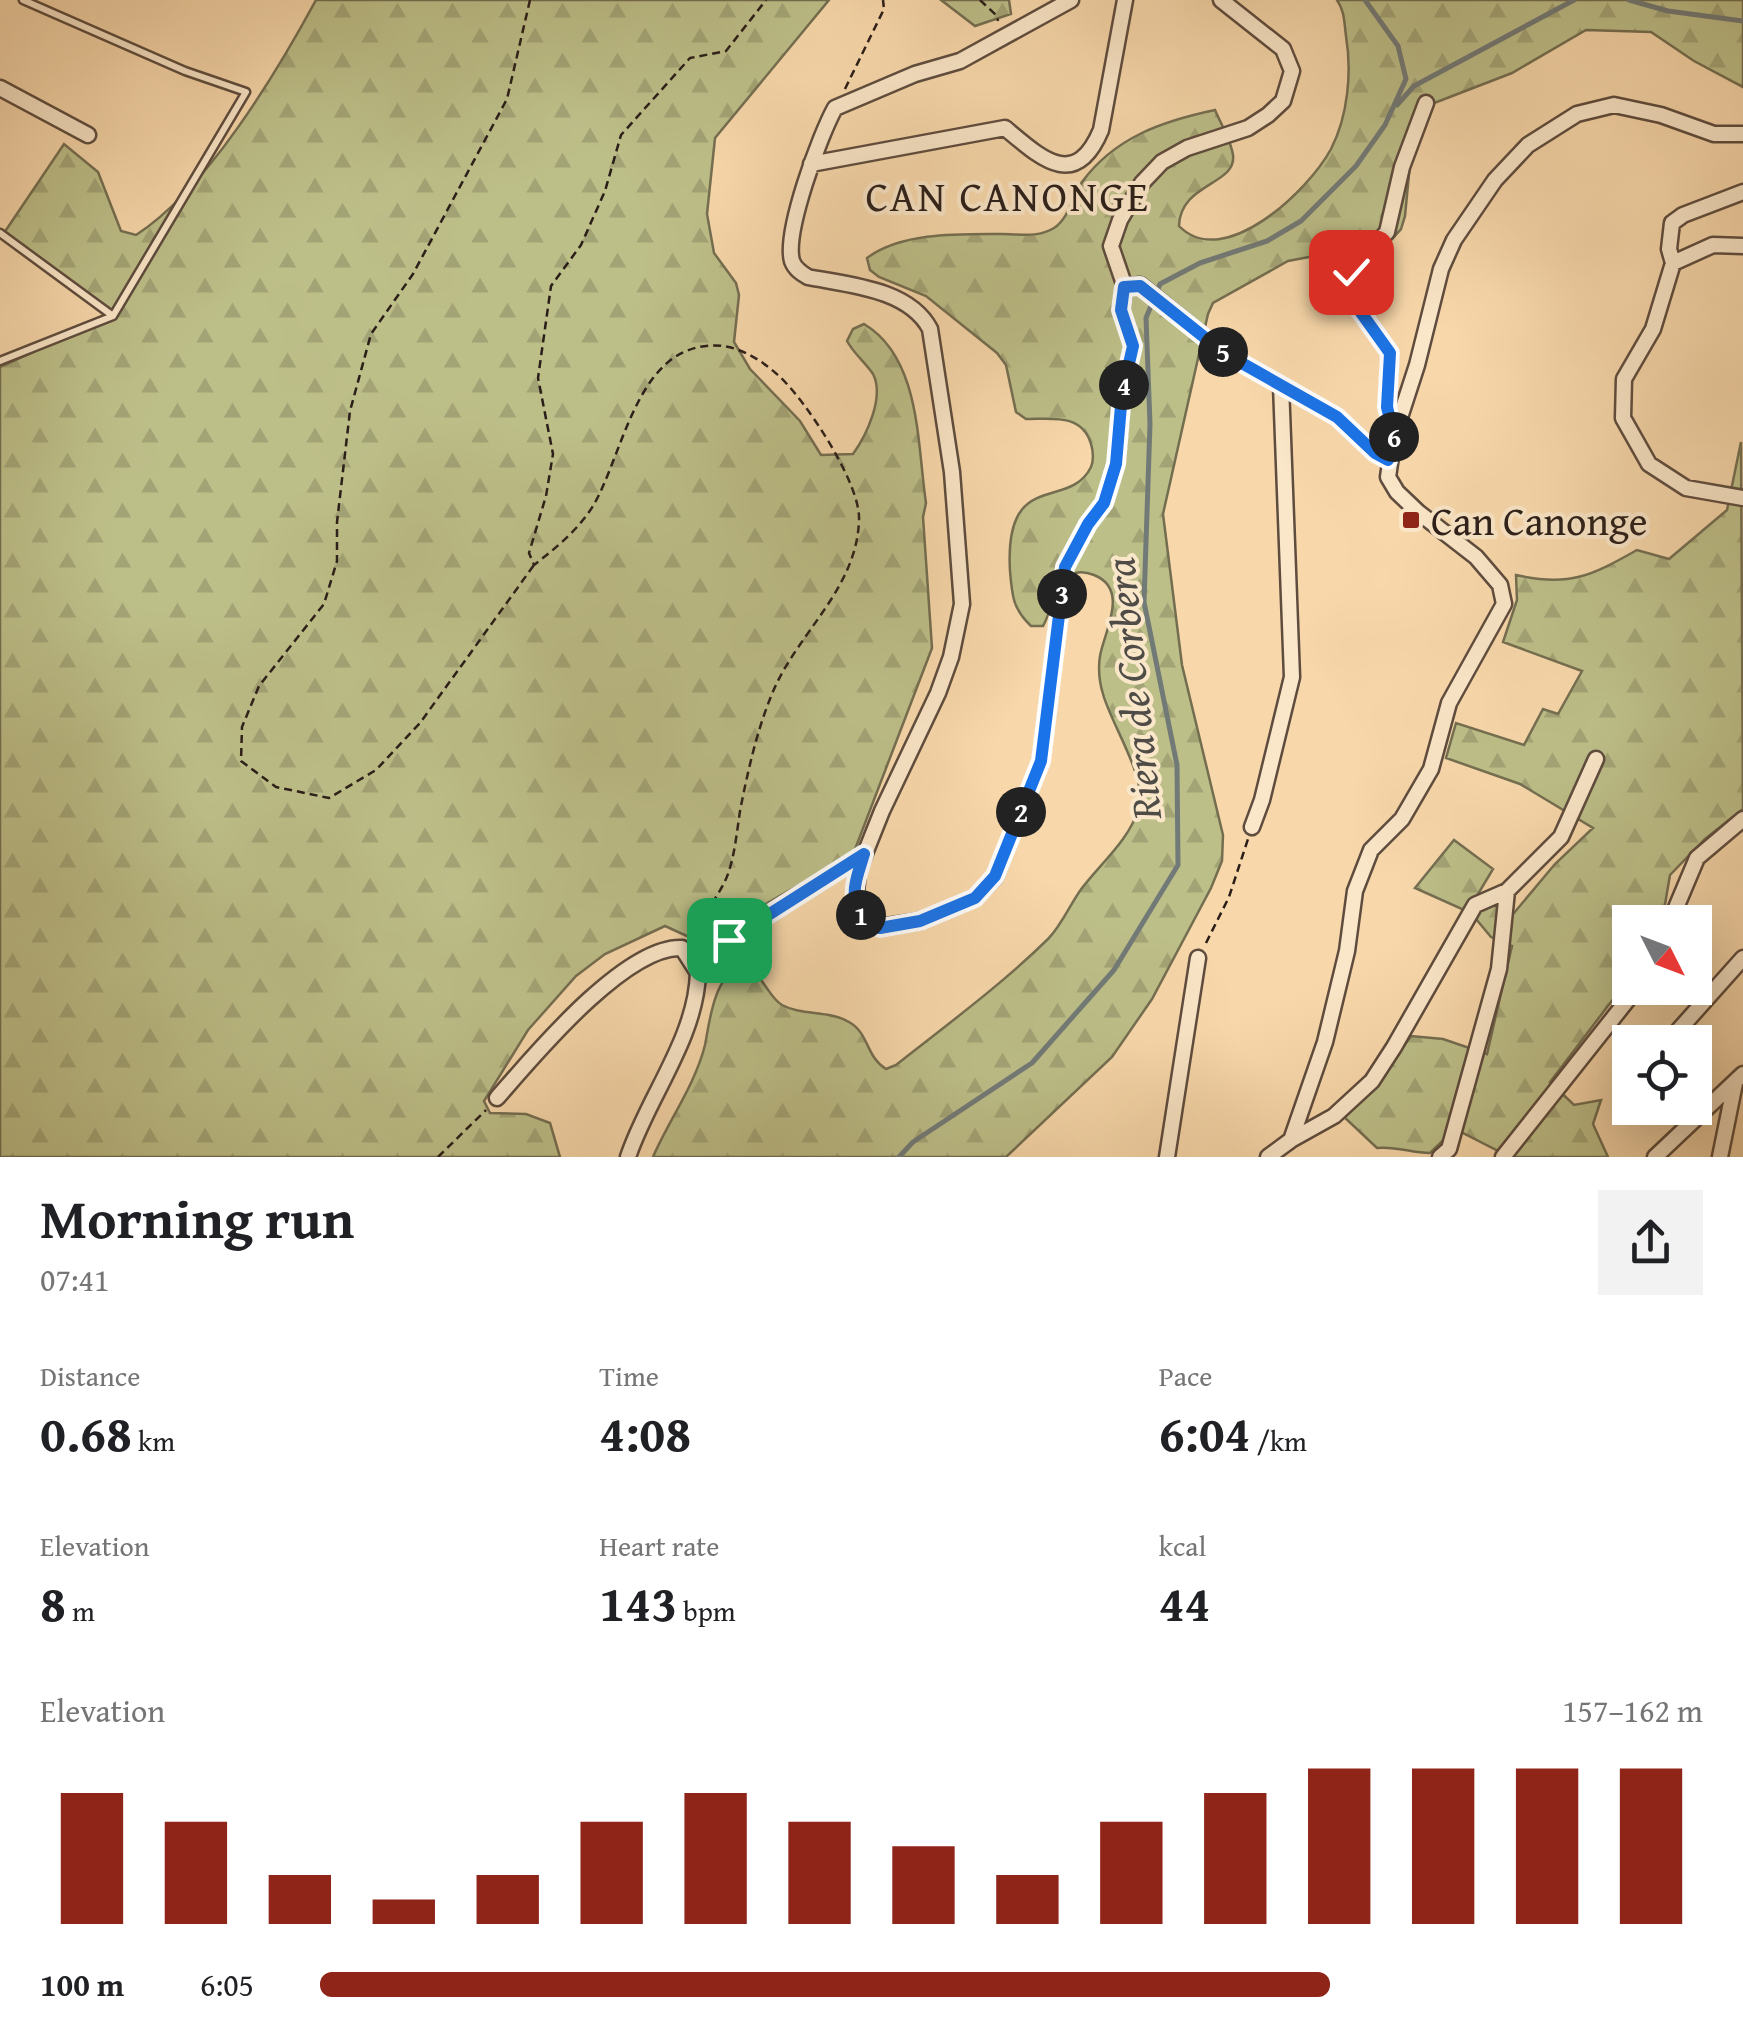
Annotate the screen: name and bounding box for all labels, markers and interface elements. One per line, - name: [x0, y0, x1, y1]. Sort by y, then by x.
- district label: CAN CANONGE: [866, 165, 1150, 226]
- pin: [1309, 230, 1394, 315]
- icon: check: [1324, 245, 1379, 300]
- pin: 5: [1198, 327, 1248, 377]
- text: 5: [1216, 331, 1230, 372]
- pin: 4: [1099, 360, 1149, 410]
- text: 4: [1117, 364, 1131, 405]
- pin: 6: [1369, 412, 1419, 462]
- text: 6: [1387, 416, 1401, 457]
- place label: Can Canonge: [1431, 491, 1648, 550]
- marker: Can Canonge: [1400, 509, 1422, 531]
- water label: Riera de Corbera: [1088, 554, 1176, 824]
- pin: 3: [1037, 569, 1087, 619]
- text: 3: [1055, 573, 1069, 614]
- pin: 2: [996, 787, 1046, 837]
- text: 2: [1014, 791, 1028, 832]
- pin: 1: [836, 890, 886, 940]
- text: 1: [854, 894, 868, 935]
- pin: [687, 898, 772, 983]
- north arrow: [1612, 905, 1712, 1005]
- map controls: [1612, 905, 1712, 1125]
- icon: arrive: [702, 913, 757, 968]
- button: locate: [1612, 1025, 1712, 1125]
- text: Morning run: [40, 1178, 354, 1258]
- button: share: [1598, 1190, 1703, 1295]
- text: 07:41: [40, 1256, 109, 1303]
- text: Distance: [40, 1355, 140, 1396]
- text: Time: [599, 1355, 659, 1396]
- text: Pace: [1159, 1355, 1213, 1396]
- text: 0.68: [40, 1396, 132, 1469]
- text: 4:08: [599, 1396, 691, 1469]
- text: 6:04: [1159, 1396, 1251, 1469]
- text: km: [132, 1420, 175, 1461]
- text: /km: [1251, 1420, 1307, 1461]
- text: Elevation: [40, 1525, 150, 1566]
- text: Heart rate: [599, 1525, 719, 1566]
- text: kcal: [1159, 1525, 1206, 1566]
- text: 8: [40, 1566, 66, 1639]
- text: 143: [599, 1566, 677, 1639]
- text: 44: [1159, 1566, 1210, 1639]
- text: m: [66, 1590, 95, 1631]
- text: bpm: [677, 1590, 736, 1631]
- text: Elevation: [40, 1687, 165, 1734]
- text: 157–162 m: [1562, 1687, 1703, 1734]
- text: 100 m: [40, 1961, 124, 2008]
- text: 6:05: [200, 1961, 254, 2008]

